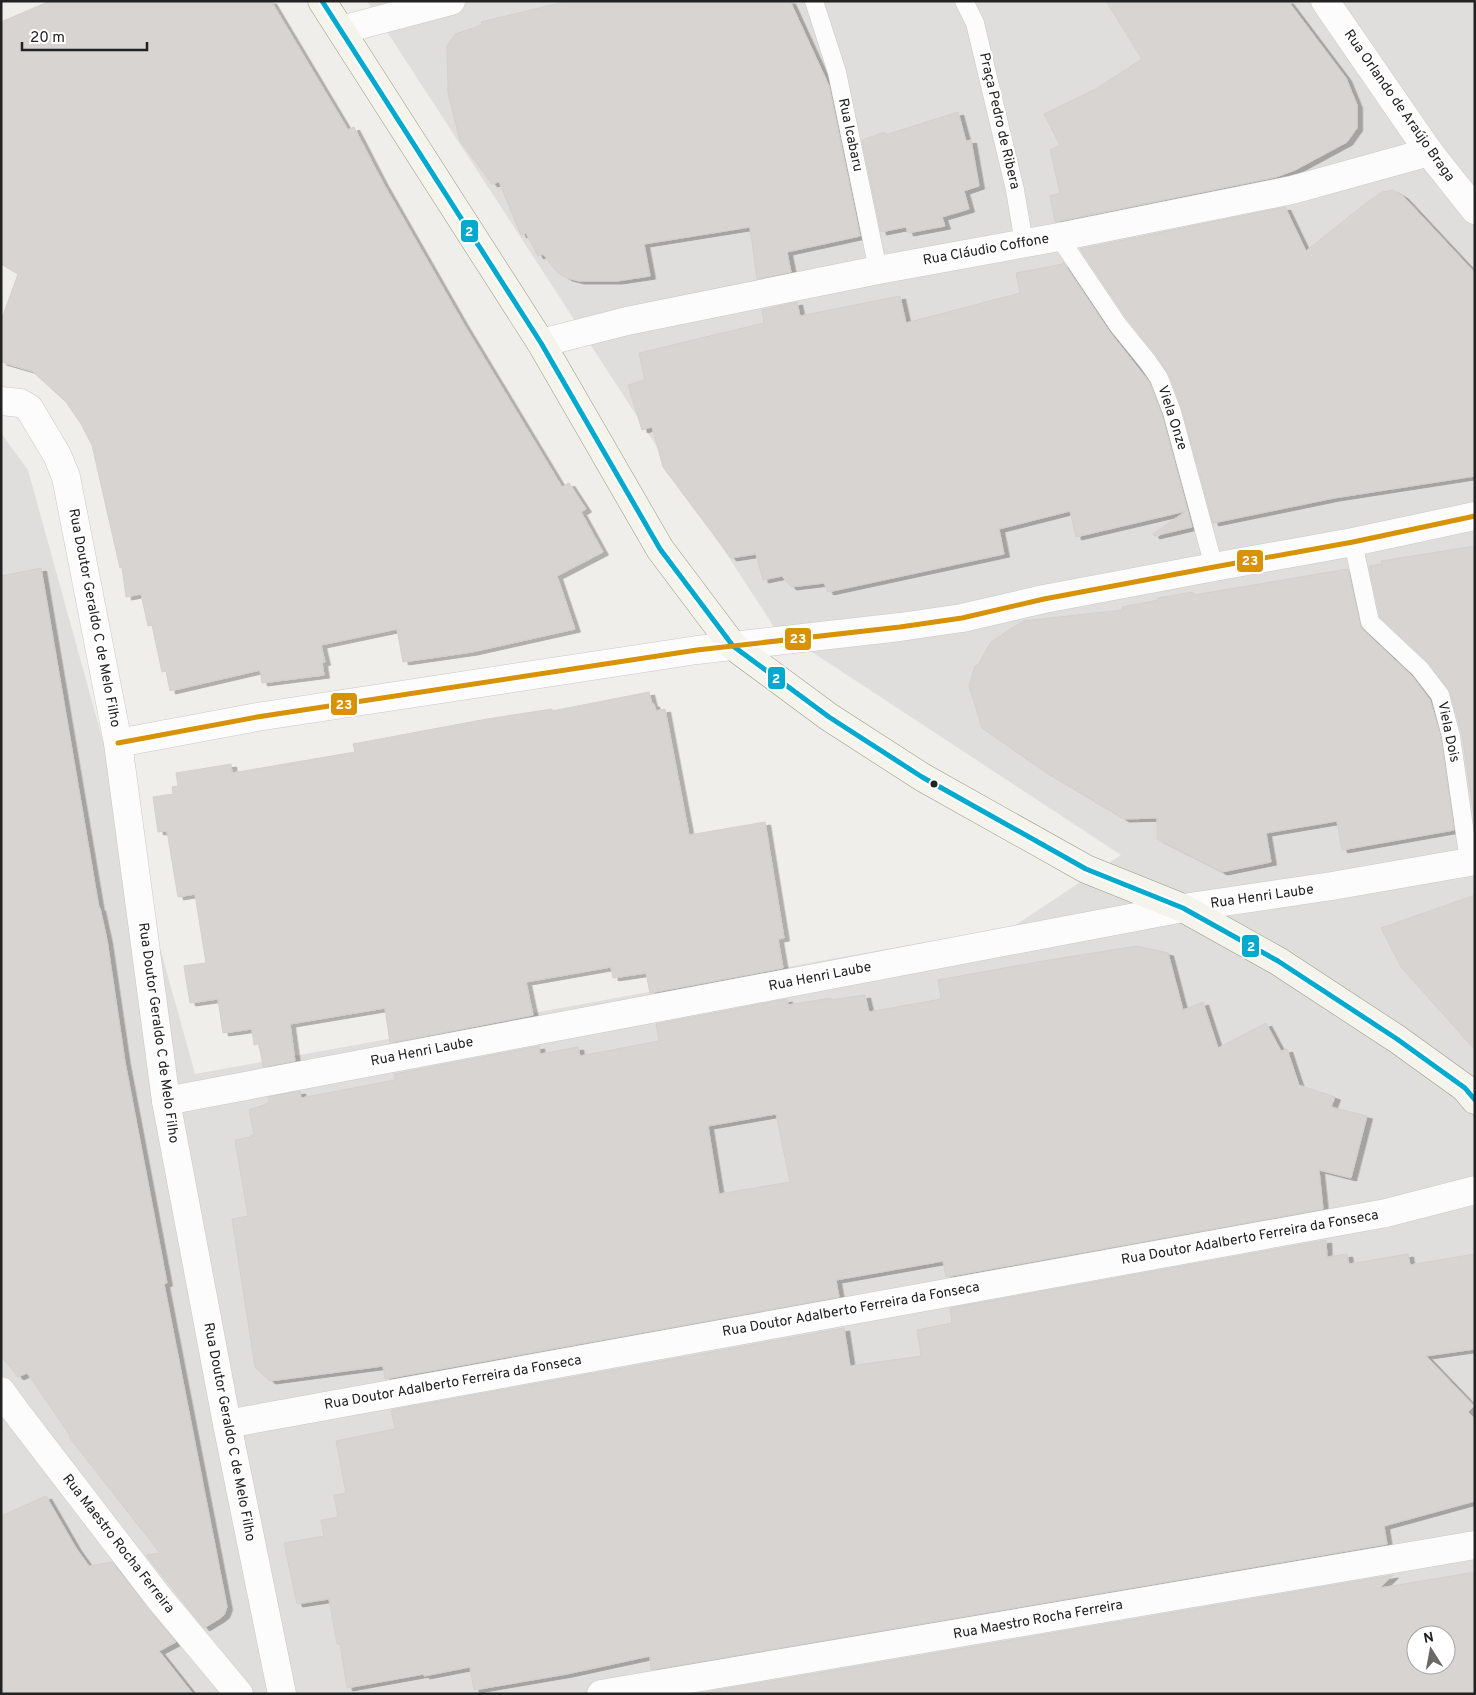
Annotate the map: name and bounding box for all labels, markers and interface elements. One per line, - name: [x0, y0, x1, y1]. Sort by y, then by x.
- scale bar: [22, 20, 148, 52]
- street label: Rua Orlando de Araújo Braga: [1340, 27, 1458, 185]
- text: 20 m: [30, 29, 65, 48]
- street label: Praça Pedro de Ribera: [975, 51, 1023, 191]
- street label: Rua Icabaru: [834, 97, 866, 173]
- line badge: 2: [460, 219, 479, 243]
- text: 2: [465, 224, 473, 241]
- street label: Rua Cláudio Coffone: [922, 231, 1050, 269]
- street label: Viela Onze: [1154, 383, 1190, 453]
- street label: Rua Doutor Geraldo C de Melo Filho: [64, 507, 124, 729]
- line badge: 23: [1236, 549, 1264, 573]
- text: 23: [1242, 553, 1258, 570]
- line badge: 23: [784, 627, 812, 651]
- text: 23: [790, 631, 806, 648]
- line badge: 2: [767, 666, 786, 690]
- text: 2: [772, 671, 780, 688]
- line badge: 23: [330, 692, 358, 716]
- text: 23: [336, 697, 352, 714]
- street label: Viela Dois: [1433, 700, 1463, 764]
- unlabelled marker: [929, 779, 939, 789]
- street label: Rua Henri Laube: [1209, 881, 1315, 913]
- street label: Rua Doutor Geraldo C de Melo Filho: [134, 922, 182, 1145]
- line badge: 2: [1241, 934, 1260, 958]
- text: 2: [1247, 939, 1255, 956]
- street label: Rua Henri Laube: [767, 959, 873, 995]
- street label: Rua Henri Laube: [369, 1034, 475, 1070]
- street label: Rua Doutor Adalberto Ferreira da Fonseca: [1120, 1207, 1380, 1269]
- street label: Rua Doutor Adalberto Ferreira da Fonseca: [721, 1279, 981, 1341]
- street label: Rua Doutor Geraldo C de Melo Filho: [199, 1321, 259, 1543]
- street label: Rua Doutor Adalberto Ferreira da Fonseca: [323, 1352, 583, 1414]
- street label: Rua Maestro Rocha Ferreira: [58, 1471, 178, 1617]
- street label: Rua Maestro Rocha Ferreira: [952, 1597, 1124, 1643]
- north arrow: [1406, 1625, 1456, 1675]
- text: N: [1422, 1629, 1435, 1648]

